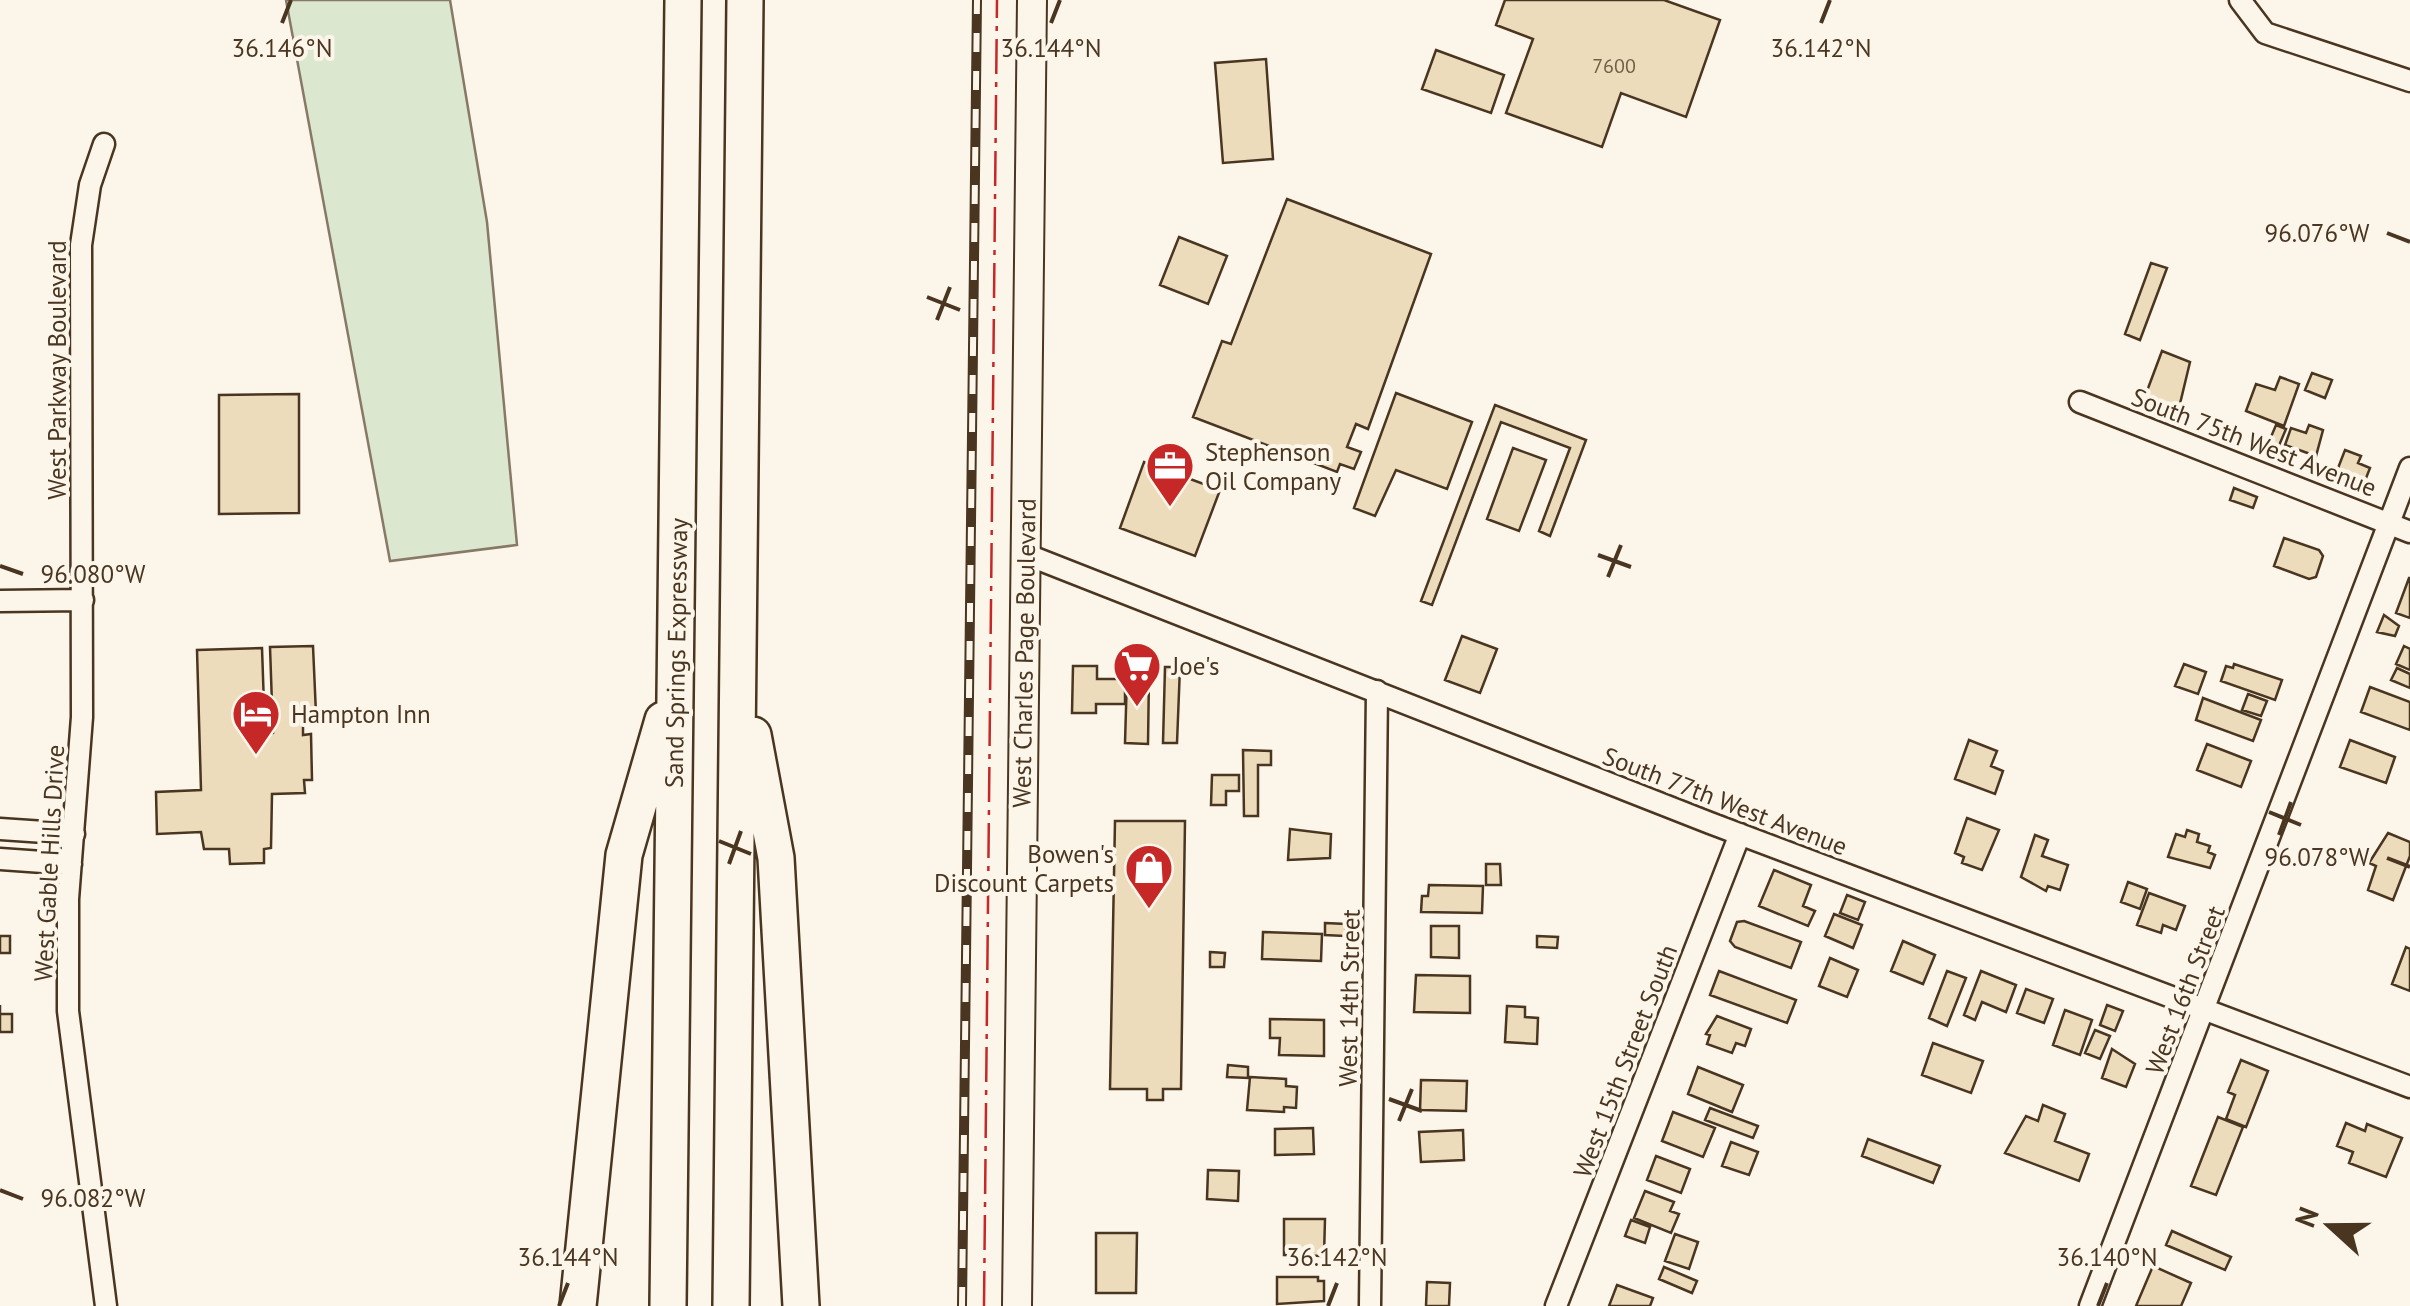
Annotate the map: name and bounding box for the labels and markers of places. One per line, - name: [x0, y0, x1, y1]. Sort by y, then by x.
- place label: Stephenson Oil Company: [1205, 436, 1341, 497]
- office icon: Stephenson Oil Company: [1144, 440, 1196, 508]
- supermarket icon: Joe's: [1111, 640, 1163, 708]
- place label: Joe's: [1171, 650, 1220, 682]
- hotel icon: Hampton Inn: [230, 688, 282, 756]
- place label: Hampton Inn: [291, 698, 431, 730]
- place label: Bowen's Discount Carpets: [934, 838, 1114, 899]
- shop icon: Bowen's Discount Carpets: [1123, 842, 1175, 910]

